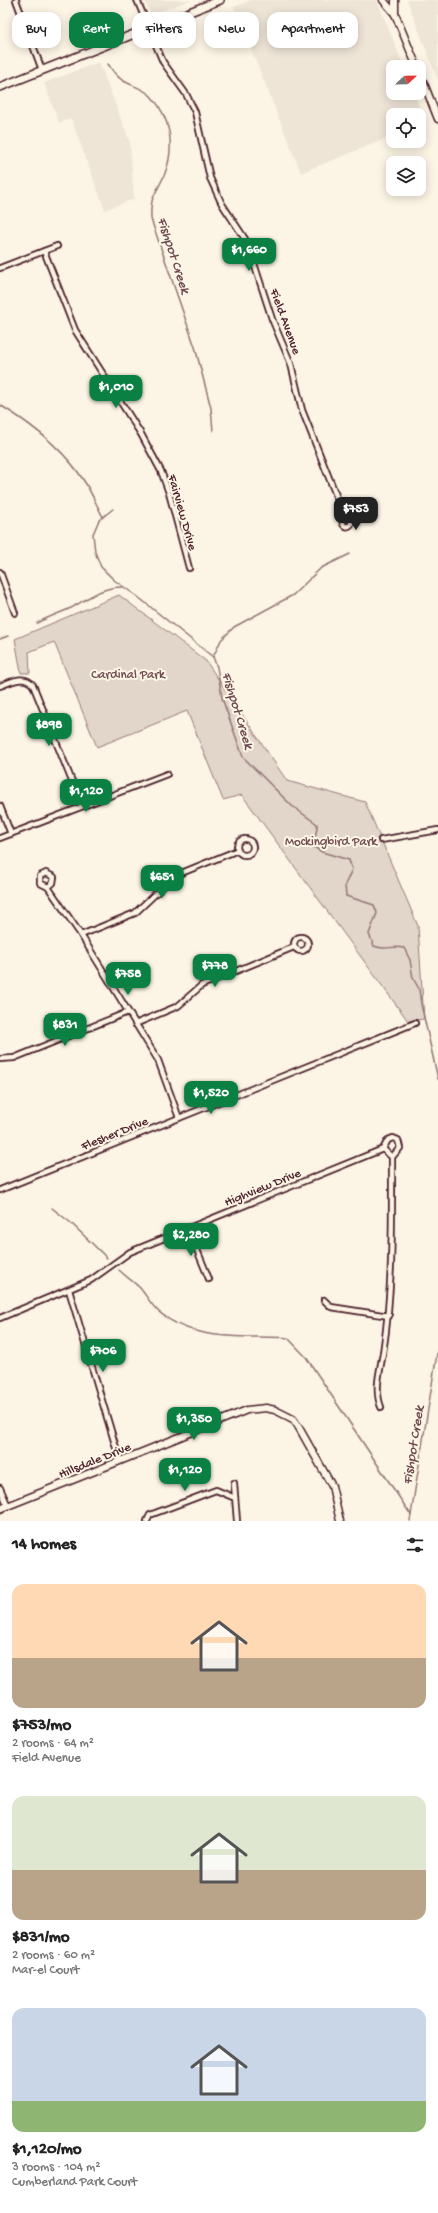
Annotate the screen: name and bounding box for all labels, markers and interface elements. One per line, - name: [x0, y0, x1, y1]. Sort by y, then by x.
- chip: Buy: [12, 12, 61, 48]
- chip: Rent: [69, 12, 124, 48]
- chip: Filters: [132, 12, 196, 48]
- chip: New: [204, 12, 259, 48]
- chip: Apartment: [267, 12, 358, 48]
- north arrow: [386, 60, 426, 100]
- map controls: [386, 60, 426, 196]
- button: locate: [386, 108, 426, 148]
- button: layers: [386, 156, 426, 196]
- water label: Fishpot Creek: [152, 215, 194, 298]
- pin: $1,660: [216, 238, 282, 272]
- text: $1,660: [231, 243, 267, 258]
- street label: Field Avenue: [265, 286, 304, 357]
- pin: $1,010: [83, 375, 149, 409]
- text: $1,010: [98, 380, 134, 395]
- street label: Fairview Drive: [163, 472, 200, 553]
- pin: $753: [332, 497, 380, 531]
- text: $753: [343, 502, 369, 517]
- park label: Cardinal Park: [91, 668, 166, 683]
- water label: Fishpot Creek: [217, 670, 257, 753]
- pin: $898: [25, 713, 73, 747]
- text: $898: [36, 718, 62, 733]
- pin: $1,120: [53, 779, 119, 813]
- text: $1,120: [69, 784, 103, 799]
- park label: Mockingbird Park: [285, 835, 378, 850]
- pin: $651: [138, 865, 186, 899]
- text: $651: [150, 870, 174, 885]
- pin: $778: [191, 954, 239, 988]
- text: $778: [202, 959, 228, 974]
- pin: $758: [104, 962, 152, 996]
- text: $758: [115, 967, 141, 982]
- pin: $831: [41, 1013, 89, 1047]
- text: $831: [53, 1018, 77, 1033]
- pin: $1,520: [178, 1081, 244, 1115]
- text: $1,520: [193, 1086, 229, 1101]
- street label: Flesher Drive: [78, 1114, 151, 1155]
- street label: Highview Drive: [222, 1166, 304, 1211]
- pin: $2,280: [158, 1223, 224, 1257]
- text: $2,280: [172, 1228, 210, 1243]
- pin: $706: [79, 1339, 127, 1373]
- text: $706: [90, 1344, 116, 1359]
- water label: Fishpot Creek: [400, 1403, 429, 1486]
- pin: $1,350: [161, 1407, 227, 1441]
- text: $1,350: [176, 1412, 212, 1427]
- street label: Hillsdale Drive: [57, 1440, 134, 1483]
- pin: $1,120: [152, 1458, 218, 1492]
- text: $1,120: [168, 1463, 202, 1478]
- icon: filters: [404, 1534, 426, 1556]
- text: 14 homes: [12, 1535, 76, 1555]
- icon: home: [183, 1610, 255, 1682]
- text: $753/mo: [12, 1716, 71, 1736]
- text: 2 rooms · 64 m²: [12, 1736, 94, 1751]
- text: Field Avenue: [12, 1751, 81, 1766]
- icon: home: [183, 1822, 255, 1894]
- text: $831/mo: [12, 1928, 70, 1948]
- text: 2 rooms · 60 m²: [12, 1948, 95, 1963]
- text: Mar-el Court: [12, 1963, 79, 1978]
- icon: home: [183, 2034, 255, 2106]
- text: $1,120/mo: [12, 2140, 82, 2160]
- text: 3 rooms · 104 m²: [12, 2160, 100, 2175]
- text: Cumberland Park Court: [12, 2175, 137, 2190]

